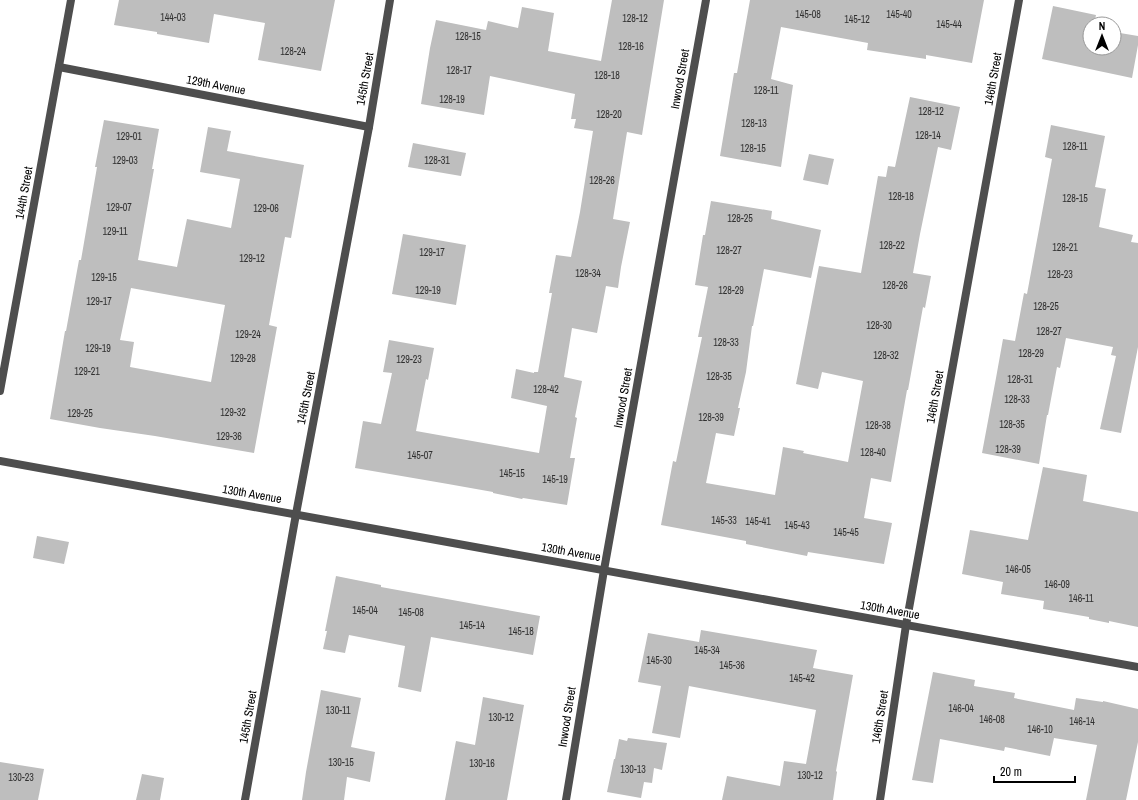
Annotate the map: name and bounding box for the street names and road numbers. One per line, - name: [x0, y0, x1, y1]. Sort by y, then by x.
- street label: Inwood Street: [667, 47, 693, 110]
- street label: 145th Street: [352, 51, 378, 107]
- street label: 146th Street: [980, 51, 1006, 107]
- street label: 129th Avenue: [185, 71, 247, 99]
- street label: 144th Street: [11, 165, 37, 221]
- street label: Inwood Street: [610, 366, 636, 429]
- street label: 146th Street: [922, 369, 948, 425]
- street label: 145th Street: [293, 370, 319, 426]
- street label: 130th Avenue: [221, 481, 283, 507]
- street label: 130th Avenue: [540, 539, 602, 565]
- street label: 130th Avenue: [859, 597, 921, 623]
- street label: Inwood Street: [554, 686, 580, 748]
- street label: 145th Street: [235, 689, 261, 745]
- street label: 146th Street: [868, 689, 892, 745]

